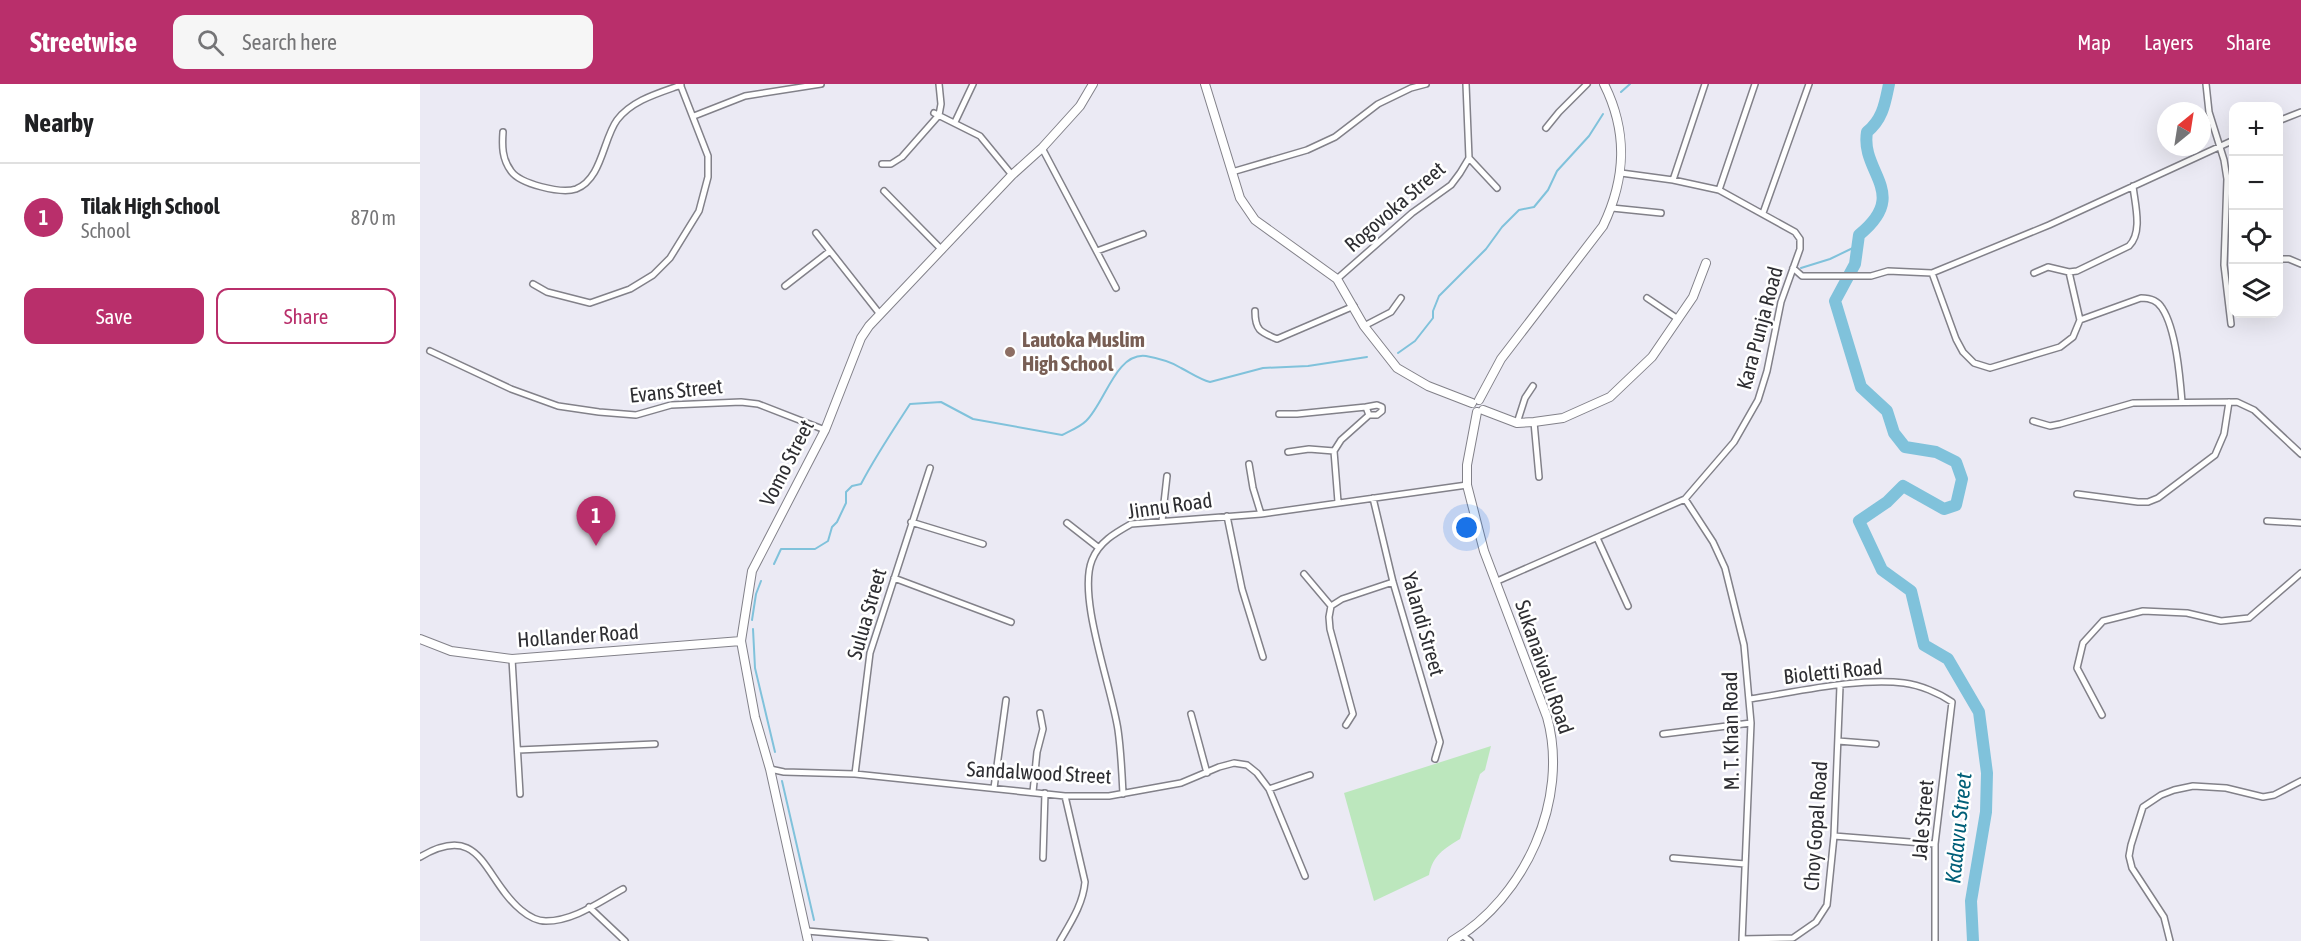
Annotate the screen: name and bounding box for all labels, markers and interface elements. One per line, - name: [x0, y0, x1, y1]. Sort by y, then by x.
- search box: [173, 15, 593, 69]
- text: Streetwise: [30, 26, 137, 58]
- icon: search: [194, 26, 227, 59]
- text: Search here: [242, 29, 337, 55]
- text: Map: [2077, 30, 2111, 54]
- text: Layers: [2144, 30, 2194, 54]
- text: Share: [2227, 30, 2271, 54]
- north arrow: [2157, 102, 2211, 156]
- map controls: [2229, 102, 2283, 318]
- button: +: [2229, 102, 2283, 156]
- text: Nearby: [24, 108, 94, 138]
- street label: Rogovoka Street: [1339, 156, 1449, 256]
- button: −: [2229, 156, 2283, 210]
- text: Tilak High School: [81, 193, 220, 219]
- text: 1: [39, 206, 48, 229]
- text: 870 m: [351, 206, 396, 229]
- button: locate: [2229, 210, 2283, 264]
- text: School: [81, 219, 131, 242]
- street label: Kara Punja Road: [1731, 264, 1787, 392]
- button: layers: [2229, 264, 2283, 318]
- button: Save: [24, 288, 204, 344]
- button: Share: [216, 288, 396, 344]
- place label: Lautoka Muslim High School: [1022, 327, 1145, 375]
- marker: Lautoka Muslim High School: [1003, 345, 1017, 359]
- street label: Evans Street: [628, 373, 724, 407]
- street label: Vomo Street: [754, 415, 818, 510]
- street label: Jinnu Road: [1126, 487, 1214, 523]
- pin: 1: [576, 496, 615, 546]
- your location: [1452, 513, 1481, 542]
- street label: Sulua Street: [842, 566, 890, 662]
- street label: Yalandi Street: [1398, 569, 1450, 679]
- street label: Sukanaivalu Road: [1511, 597, 1579, 737]
- street label: Hollander Road: [516, 619, 640, 651]
- street label: Bioletti Road: [1782, 654, 1884, 688]
- street label: M. T. Khan Road: [1717, 671, 1743, 791]
- street label: Sandalwood Street: [966, 756, 1112, 788]
- street label: Choy Gopal Road: [1798, 760, 1832, 892]
- water label: Kadavu Street: [1939, 771, 1977, 885]
- street label: Jale Street: [1907, 779, 1937, 861]

